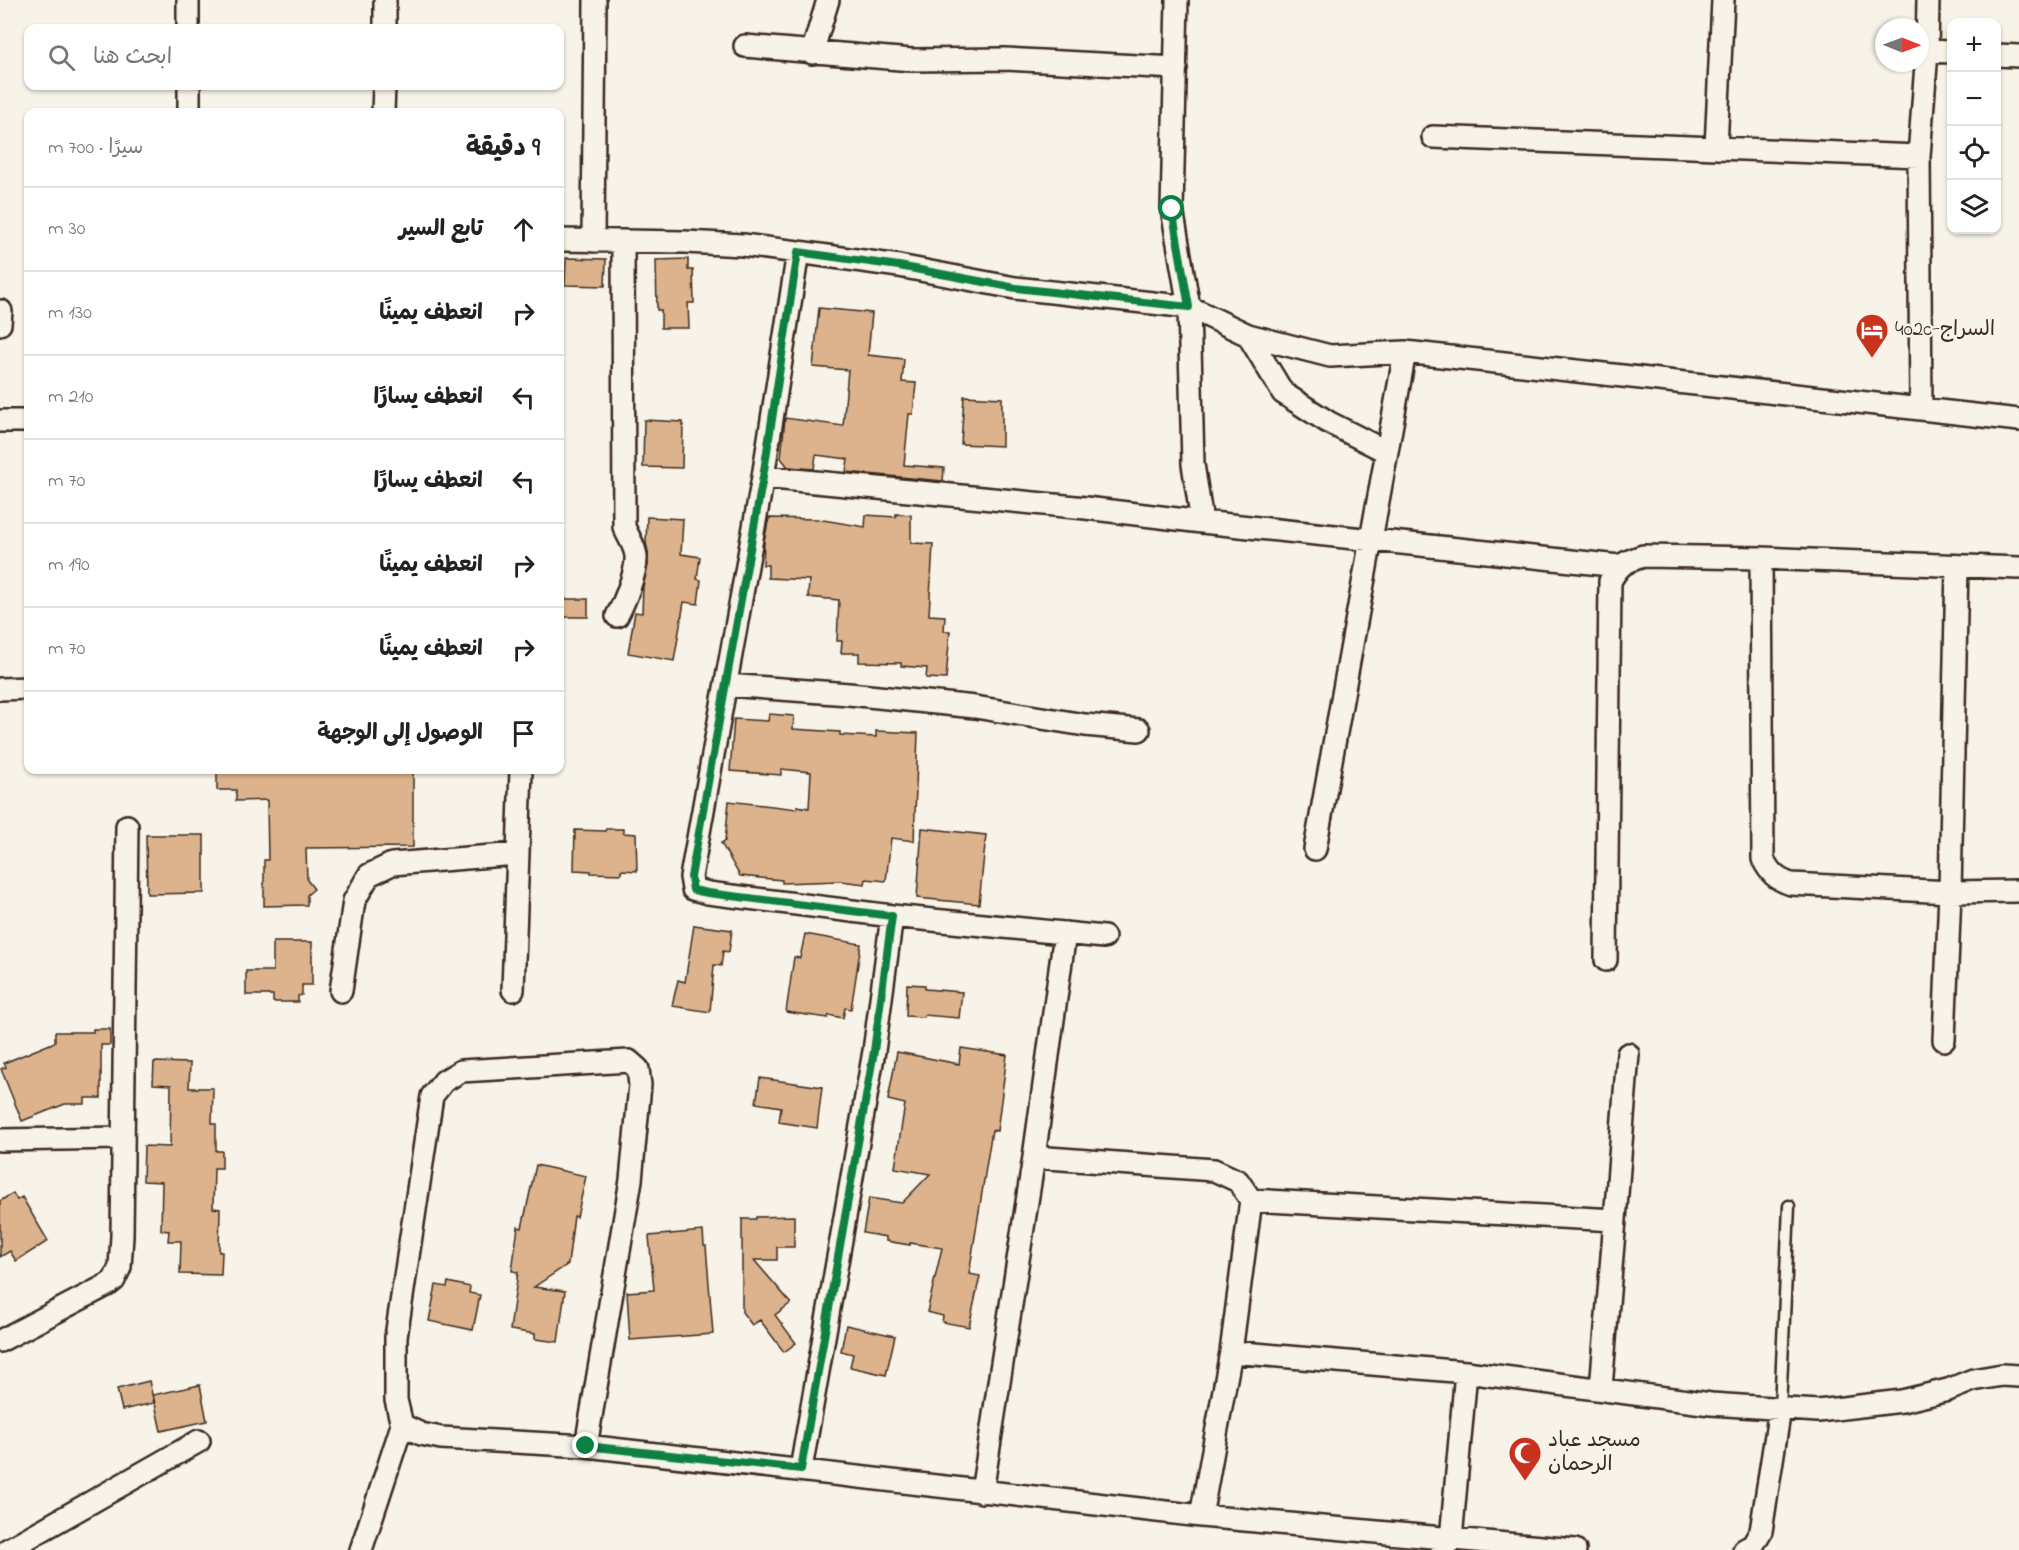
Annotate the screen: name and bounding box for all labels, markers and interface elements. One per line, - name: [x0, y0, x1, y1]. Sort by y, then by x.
- north arrow: [1875, 18, 1929, 72]
- map controls: [1947, 18, 2001, 234]
- button: +: [1947, 18, 2001, 72]
- search box: [24, 24, 564, 90]
- icon: search: [45, 41, 78, 74]
- text: ابحث هنا: [93, 42, 172, 74]
- button: −: [1947, 72, 2001, 126]
- button: locate: [1947, 126, 2001, 180]
- text: 9 دقيقة: [466, 130, 540, 168]
- text: سيرًا · 700 m: [48, 134, 143, 163]
- button: layers: [1947, 180, 2001, 234]
- route start: [1158, 195, 1184, 221]
- icon: ahead: [507, 213, 540, 246]
- text: تابع السير: [399, 214, 483, 246]
- text: 30 m: [48, 215, 85, 244]
- icon: right: [507, 297, 540, 330]
- text: انعطف يمينًا: [379, 298, 483, 330]
- text: 130 m: [48, 299, 92, 328]
- hotel icon: السراج-4020: [1854, 312, 1890, 359]
- place label: السراج-4020: [1895, 315, 1995, 345]
- icon: left: [507, 381, 540, 414]
- text: انعطف يسارًا: [374, 382, 483, 414]
- text: 210 m: [48, 383, 93, 412]
- icon: left: [507, 465, 540, 498]
- text: انعطف يسارًا: [374, 466, 483, 498]
- text: 70 m: [48, 467, 85, 496]
- icon: right: [507, 549, 540, 582]
- text: انعطف يمينًا: [379, 550, 483, 582]
- text: 190 m: [48, 551, 90, 580]
- icon: right: [507, 633, 540, 666]
- text: انعطف يمينًا: [379, 634, 483, 666]
- text: 70 m: [48, 635, 85, 664]
- icon: arrive: [507, 717, 540, 750]
- text: الوصول إلى الوجهة: [317, 718, 483, 750]
- place label: مسجد عباد الرحمان: [1548, 1426, 1641, 1480]
- route end: [572, 1432, 598, 1458]
- mosque icon: مسجد عباد الرحمان: [1507, 1435, 1543, 1482]

